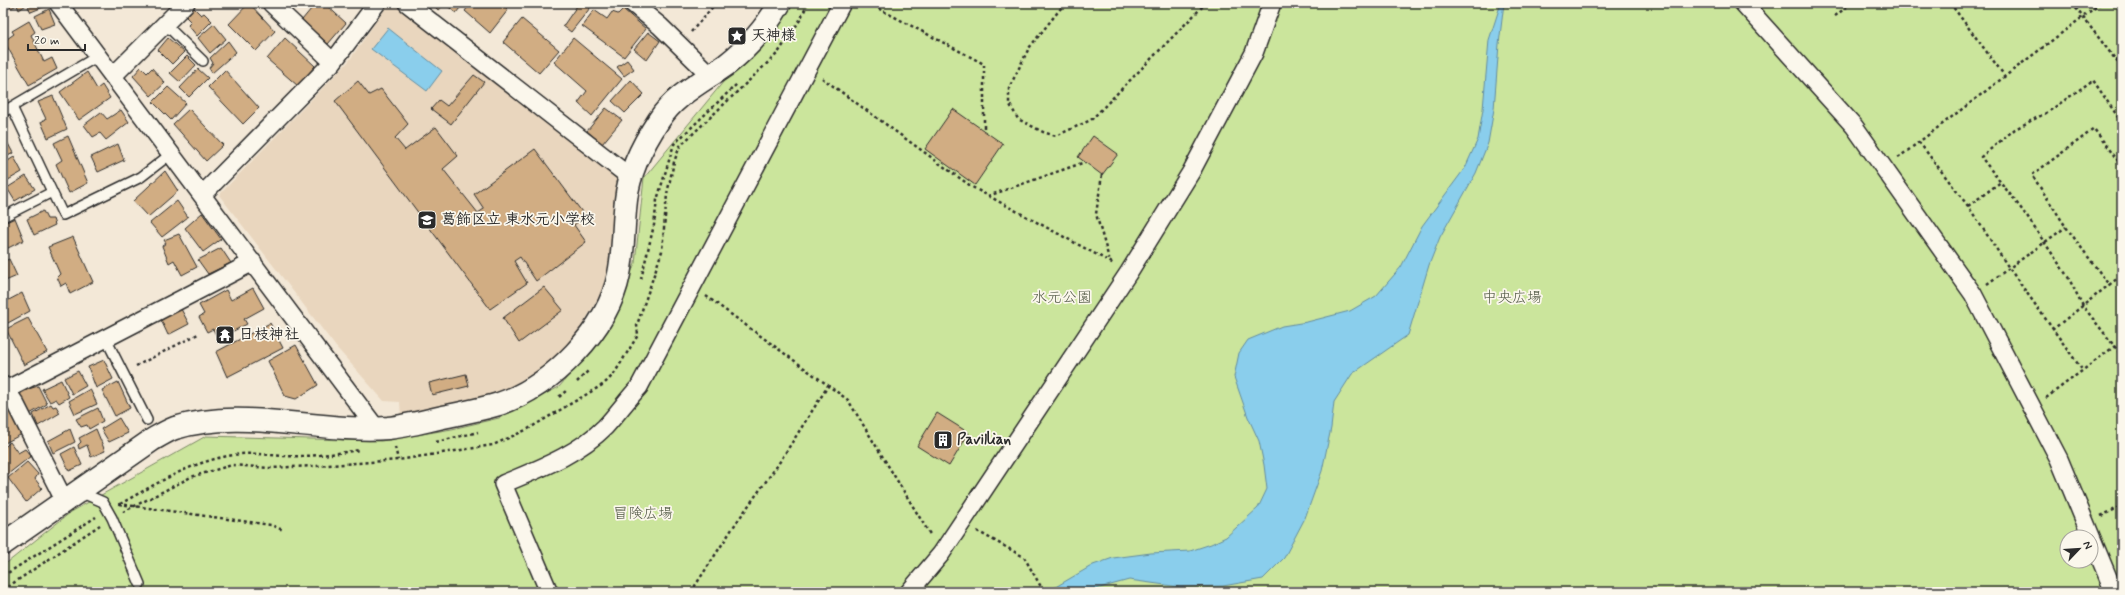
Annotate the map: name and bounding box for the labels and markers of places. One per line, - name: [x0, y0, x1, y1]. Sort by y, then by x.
- place icon: 天神様: [726, 25, 748, 47]
- place label: 天神様: [751, 26, 796, 46]
- school or university icon: 葛飾区立 東水元小学校: [416, 209, 438, 231]
- place label: 葛飾区立 東水元小学校: [441, 210, 595, 230]
- temple icon: 日枝神社: [214, 324, 236, 346]
- place label: 日枝神社: [239, 325, 299, 345]
- building icon: Pavillian: [932, 429, 954, 451]
- place label: Pavillian: [957, 430, 1011, 450]

